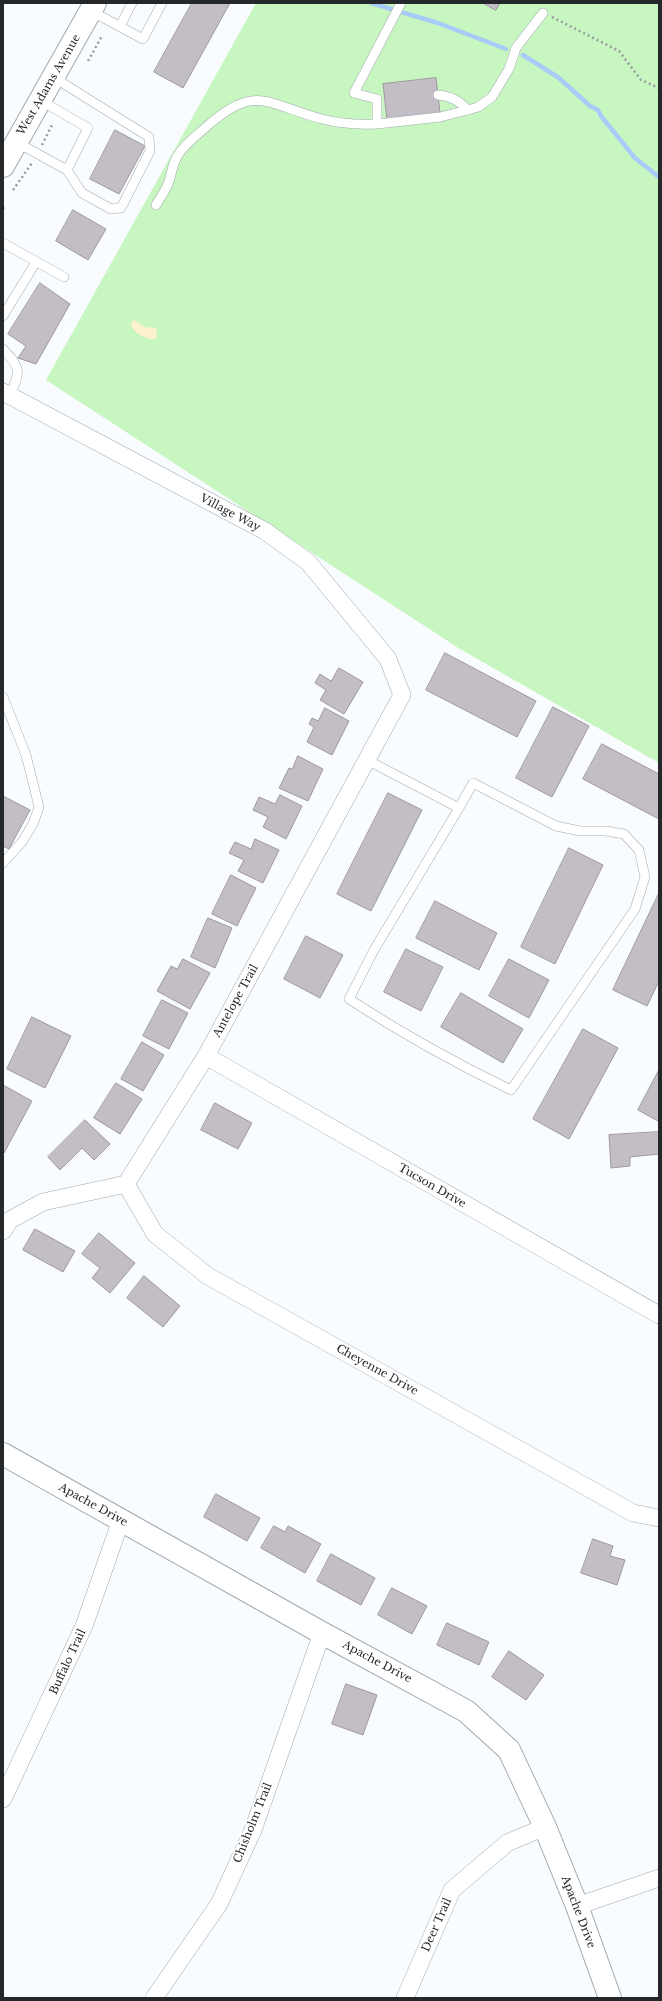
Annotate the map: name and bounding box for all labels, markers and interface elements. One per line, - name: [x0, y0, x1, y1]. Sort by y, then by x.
- street label: West Adams Avenue: [15, 32, 83, 138]
- street label: Village Way: [198, 492, 262, 534]
- street label: Antelope Trail: [211, 962, 261, 1040]
- street label: Tucson Drive: [396, 1161, 468, 1211]
- street label: Cheyenne Drive: [334, 1342, 420, 1398]
- street label: Apache Drive: [56, 1481, 130, 1529]
- street label: Buffalo Trail: [47, 1627, 89, 1697]
- street label: Apache Drive: [340, 1638, 414, 1686]
- street label: Chisholm Trail: [231, 1781, 275, 1865]
- street label: Apache Drive: [558, 1874, 598, 1950]
- street label: Deer Trail: [419, 1896, 455, 1954]

